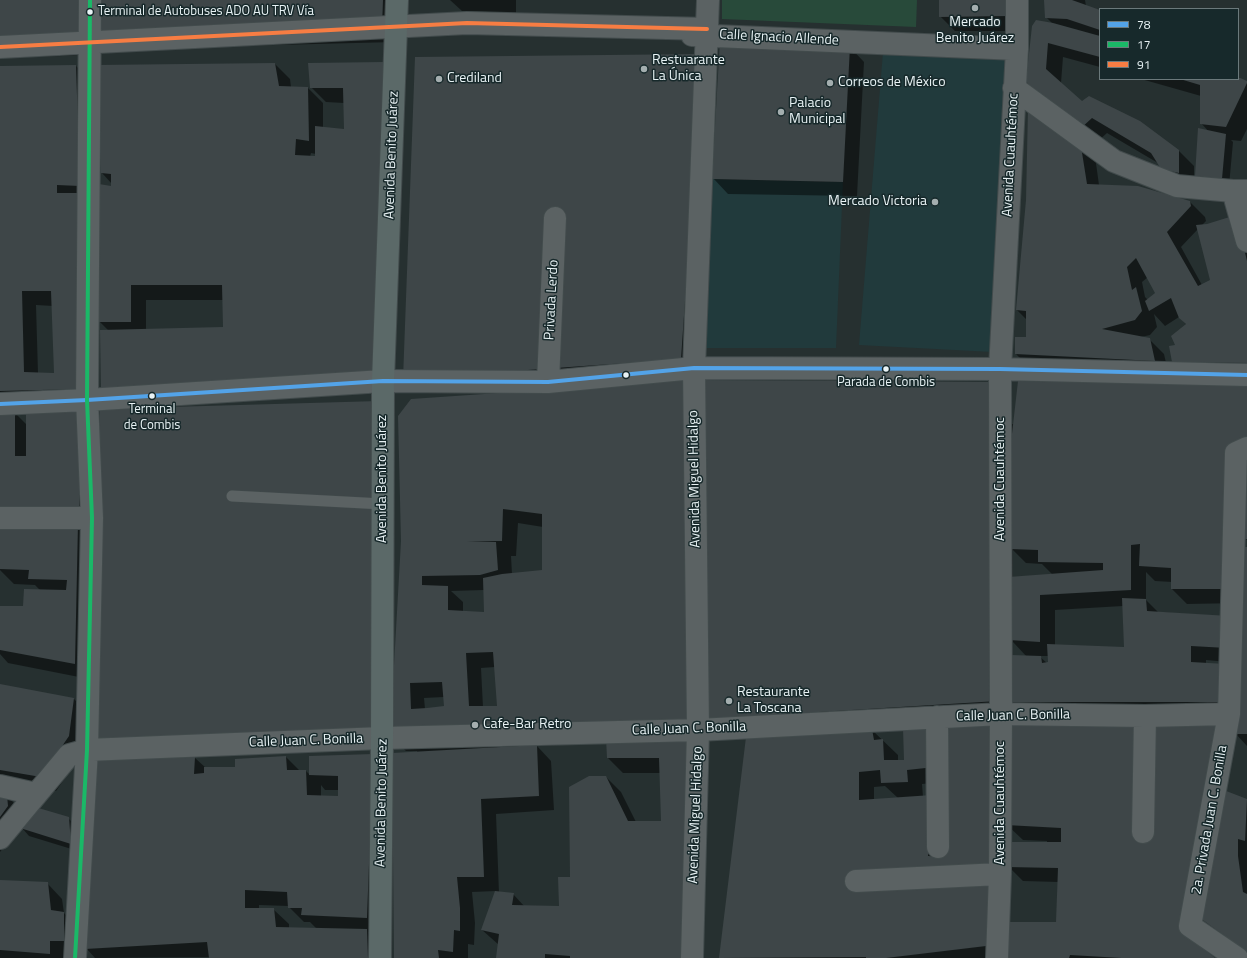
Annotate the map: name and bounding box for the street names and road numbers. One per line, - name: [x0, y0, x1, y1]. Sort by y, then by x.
- street label: Calle Ignacio Allende: [719, 26, 839, 50]
- street label: Avenida Benito Juárez: [381, 91, 403, 219]
- street label: Avenida Cuauhtémoc: [999, 93, 1023, 217]
- street label: Privada Lerdo: [542, 259, 562, 341]
- street label: Avenida Miguel Hidalgo: [685, 410, 705, 548]
- street label: Avenida Benito Juárez: [375, 415, 391, 543]
- street label: Avenida Cuauhtémoc: [993, 417, 1009, 541]
- street label: Calle Juan C. Bonilla: [956, 707, 1070, 725]
- street label: Calle Juan C. Bonilla: [632, 719, 746, 739]
- street label: Calle Juan C. Bonilla: [249, 731, 363, 751]
- street label: Avenida Benito Juárez: [372, 739, 392, 867]
- street label: Avenida Cuauhtémoc: [993, 741, 1009, 865]
- street label: 2a. Privada Juan C. Bonilla: [1189, 744, 1231, 896]
- street label: Avenida Miguel Hidalgo: [685, 746, 707, 884]

